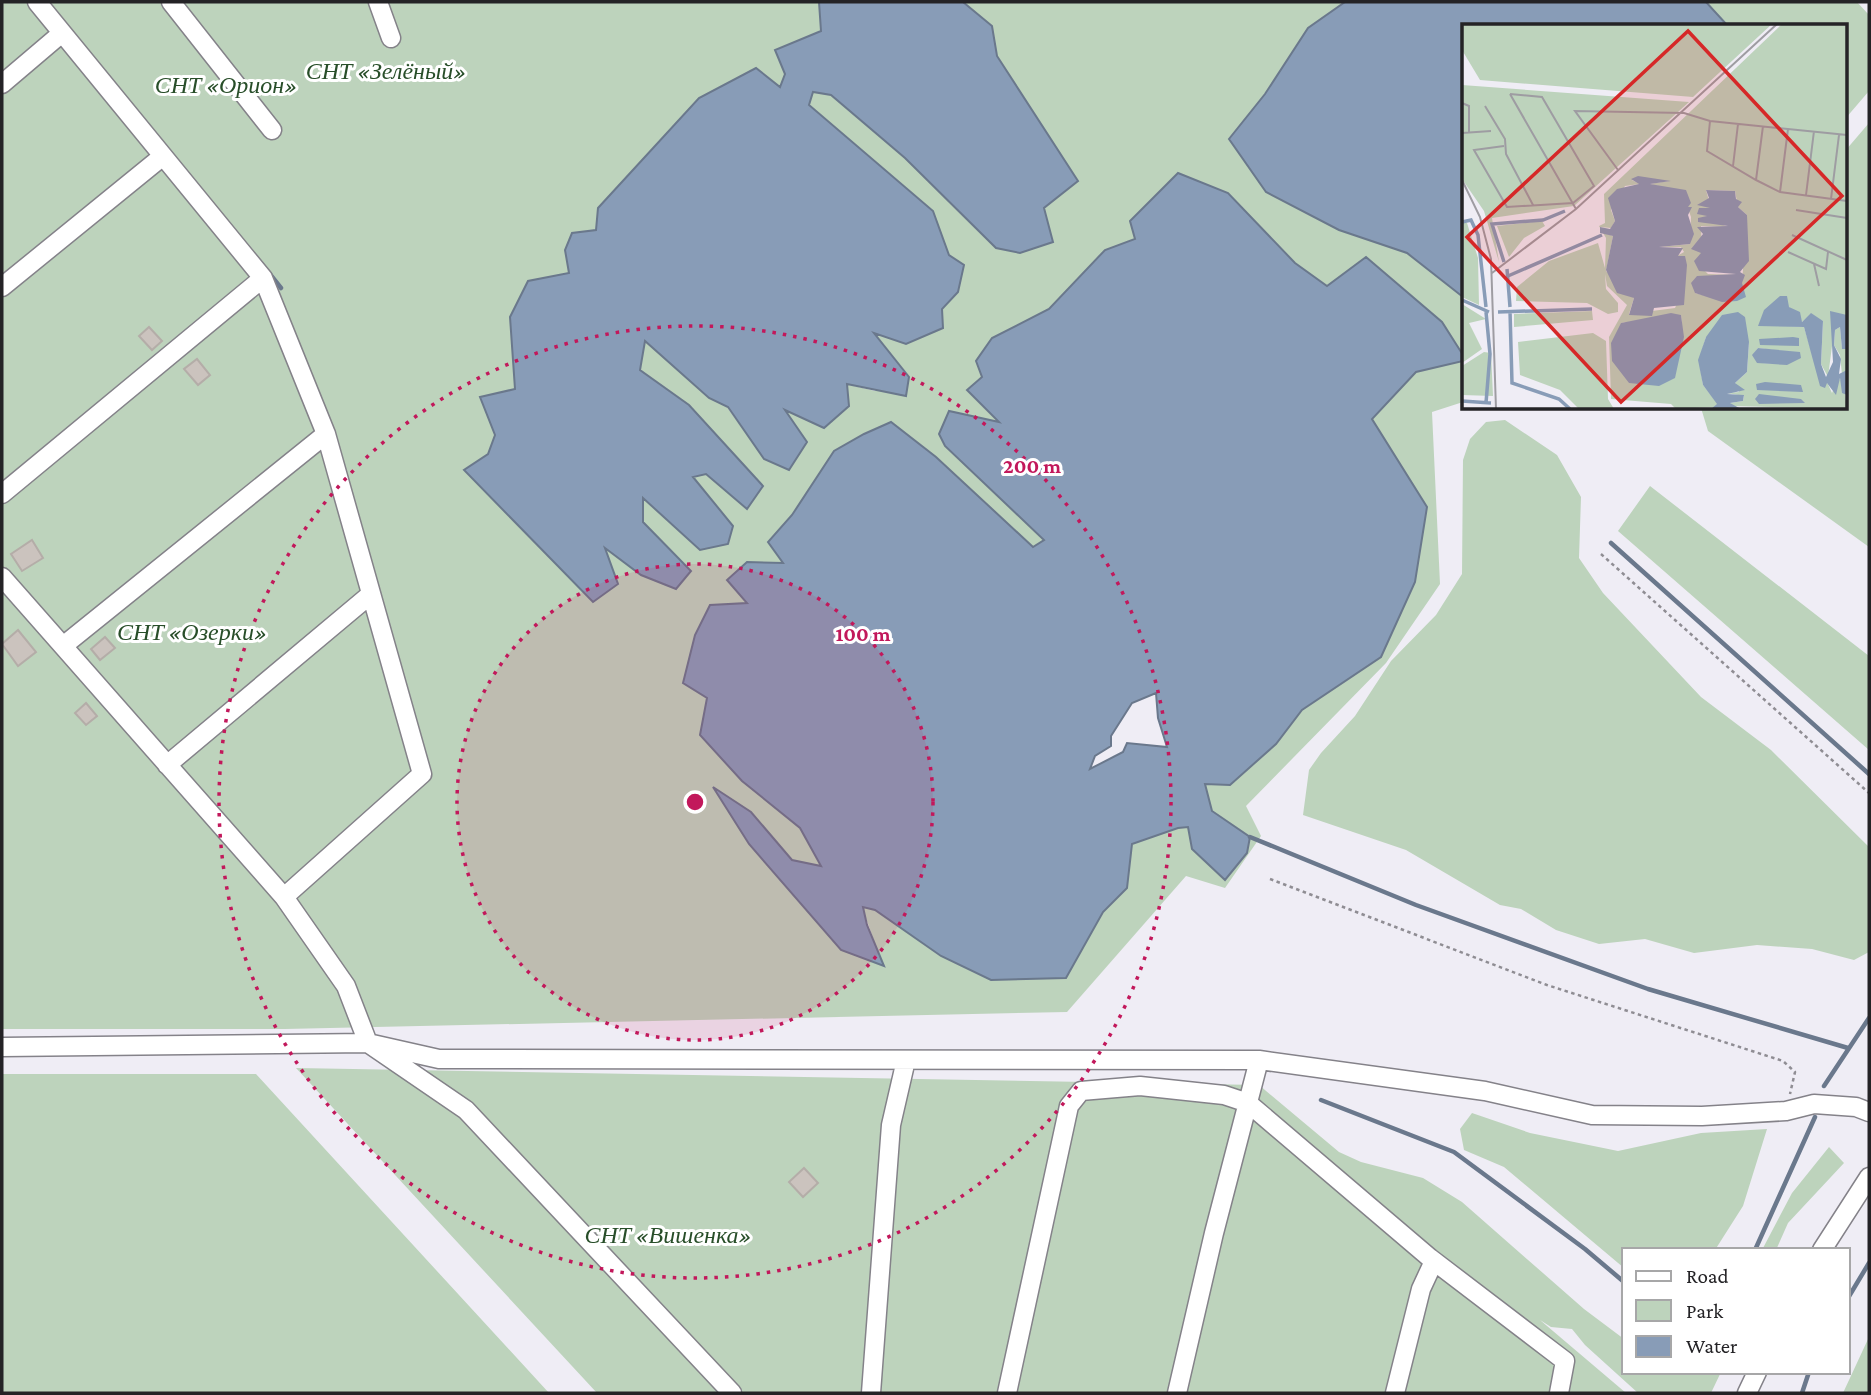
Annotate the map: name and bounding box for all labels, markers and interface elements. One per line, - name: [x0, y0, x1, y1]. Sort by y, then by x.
- inset map: [1462, 24, 1846, 410]
- park label: СНТ «Зелёный»: [306, 57, 466, 84]
- park label: СНТ «Орион»: [155, 71, 297, 98]
- text: 200 m: [1003, 454, 1061, 478]
- park label: СНТ «Озерки»: [117, 618, 267, 645]
- text: 100 m: [835, 622, 891, 646]
- centre of rings: [683, 790, 707, 814]
- park label: СНТ «Вишенка»: [584, 1221, 752, 1248]
- legend: [1622, 1248, 1850, 1374]
- text: Road: [1686, 1264, 1729, 1288]
- text: Park: [1686, 1299, 1723, 1323]
- text: Water: [1686, 1334, 1738, 1358]

